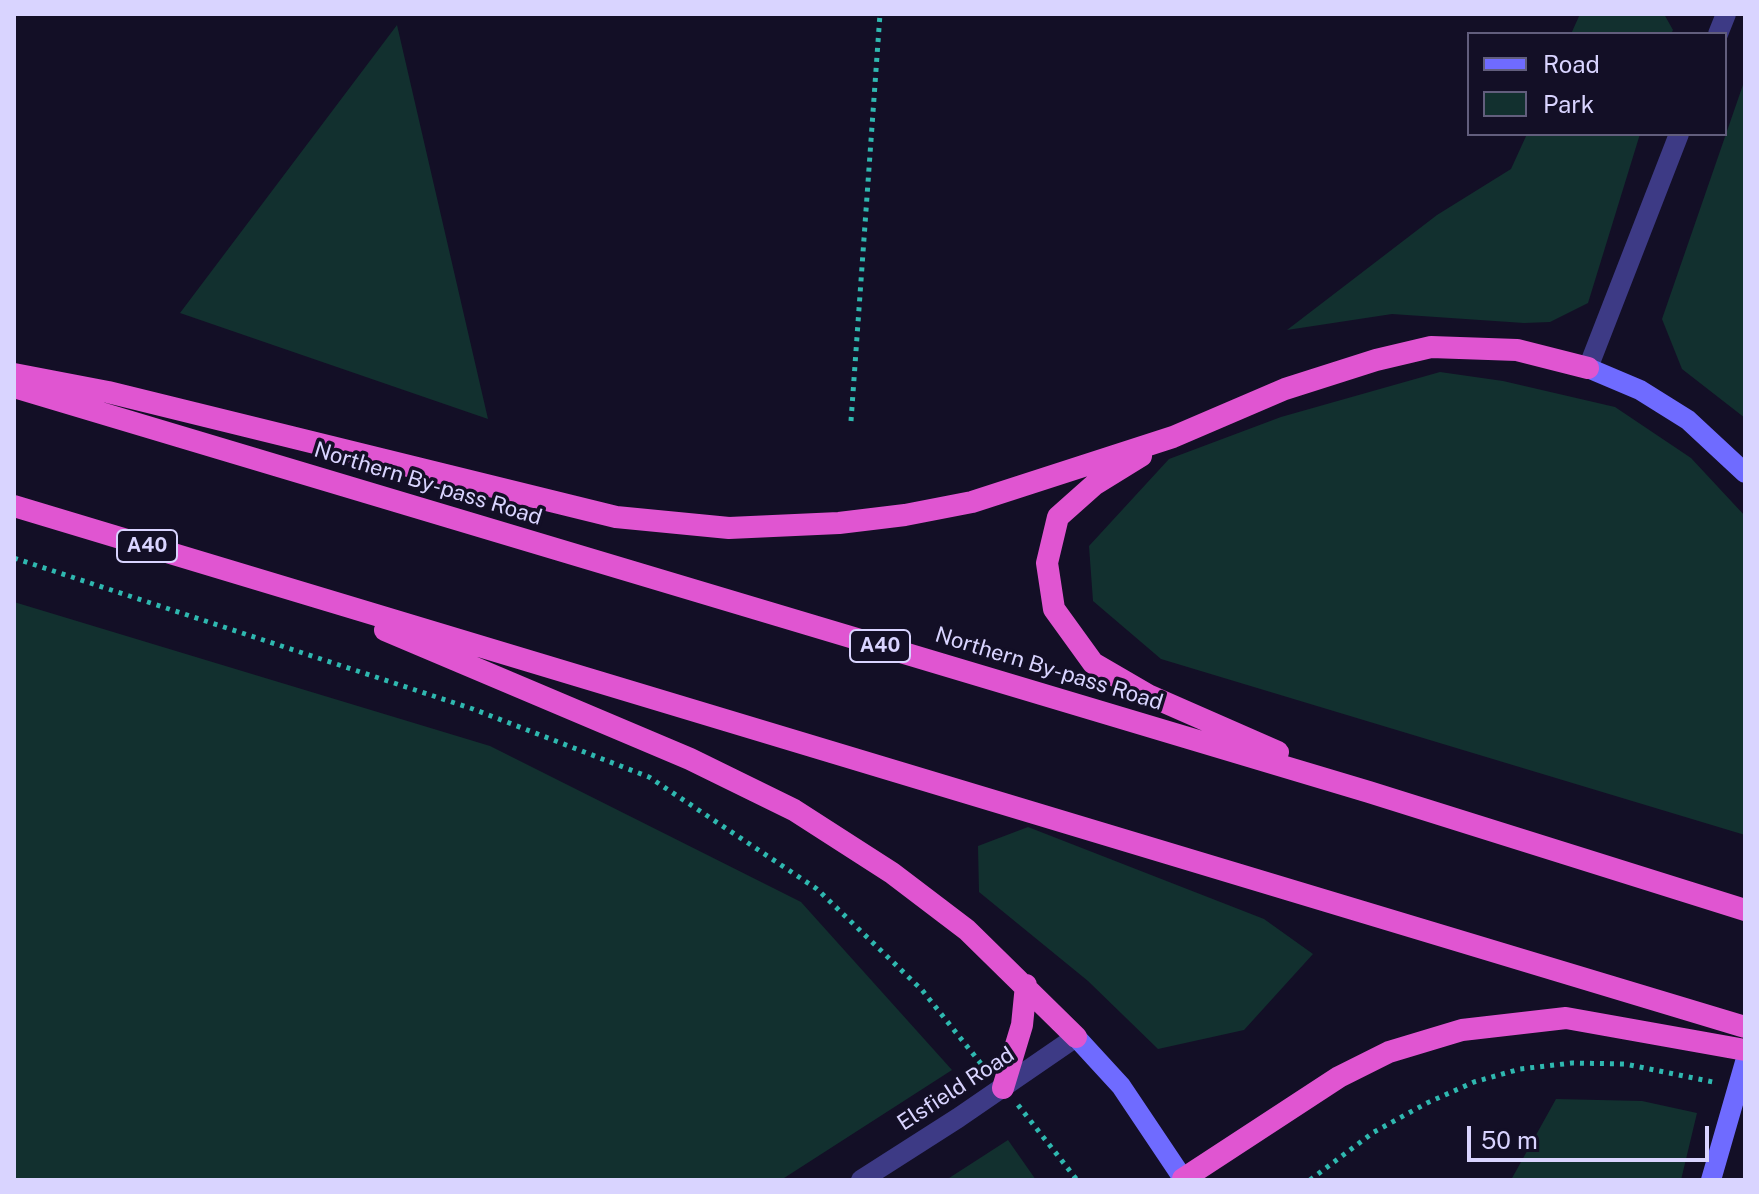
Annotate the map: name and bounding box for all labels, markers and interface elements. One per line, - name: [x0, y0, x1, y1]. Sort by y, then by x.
- legend: [1467, 32, 1727, 136]
- text: Road: [1543, 50, 1600, 78]
- text: Park: [1543, 90, 1594, 118]
- street label: Northern By-pass Road: [311, 437, 545, 531]
- road number: A40: [117, 530, 177, 562]
- street label: Northern By-pass Road: [932, 622, 1166, 716]
- road number: A40: [850, 630, 910, 662]
- street label: Elsfield Road: [893, 1041, 1019, 1137]
- scale bar: [1471, 1110, 1713, 1160]
- text: 50 m: [1481, 1126, 1538, 1154]

